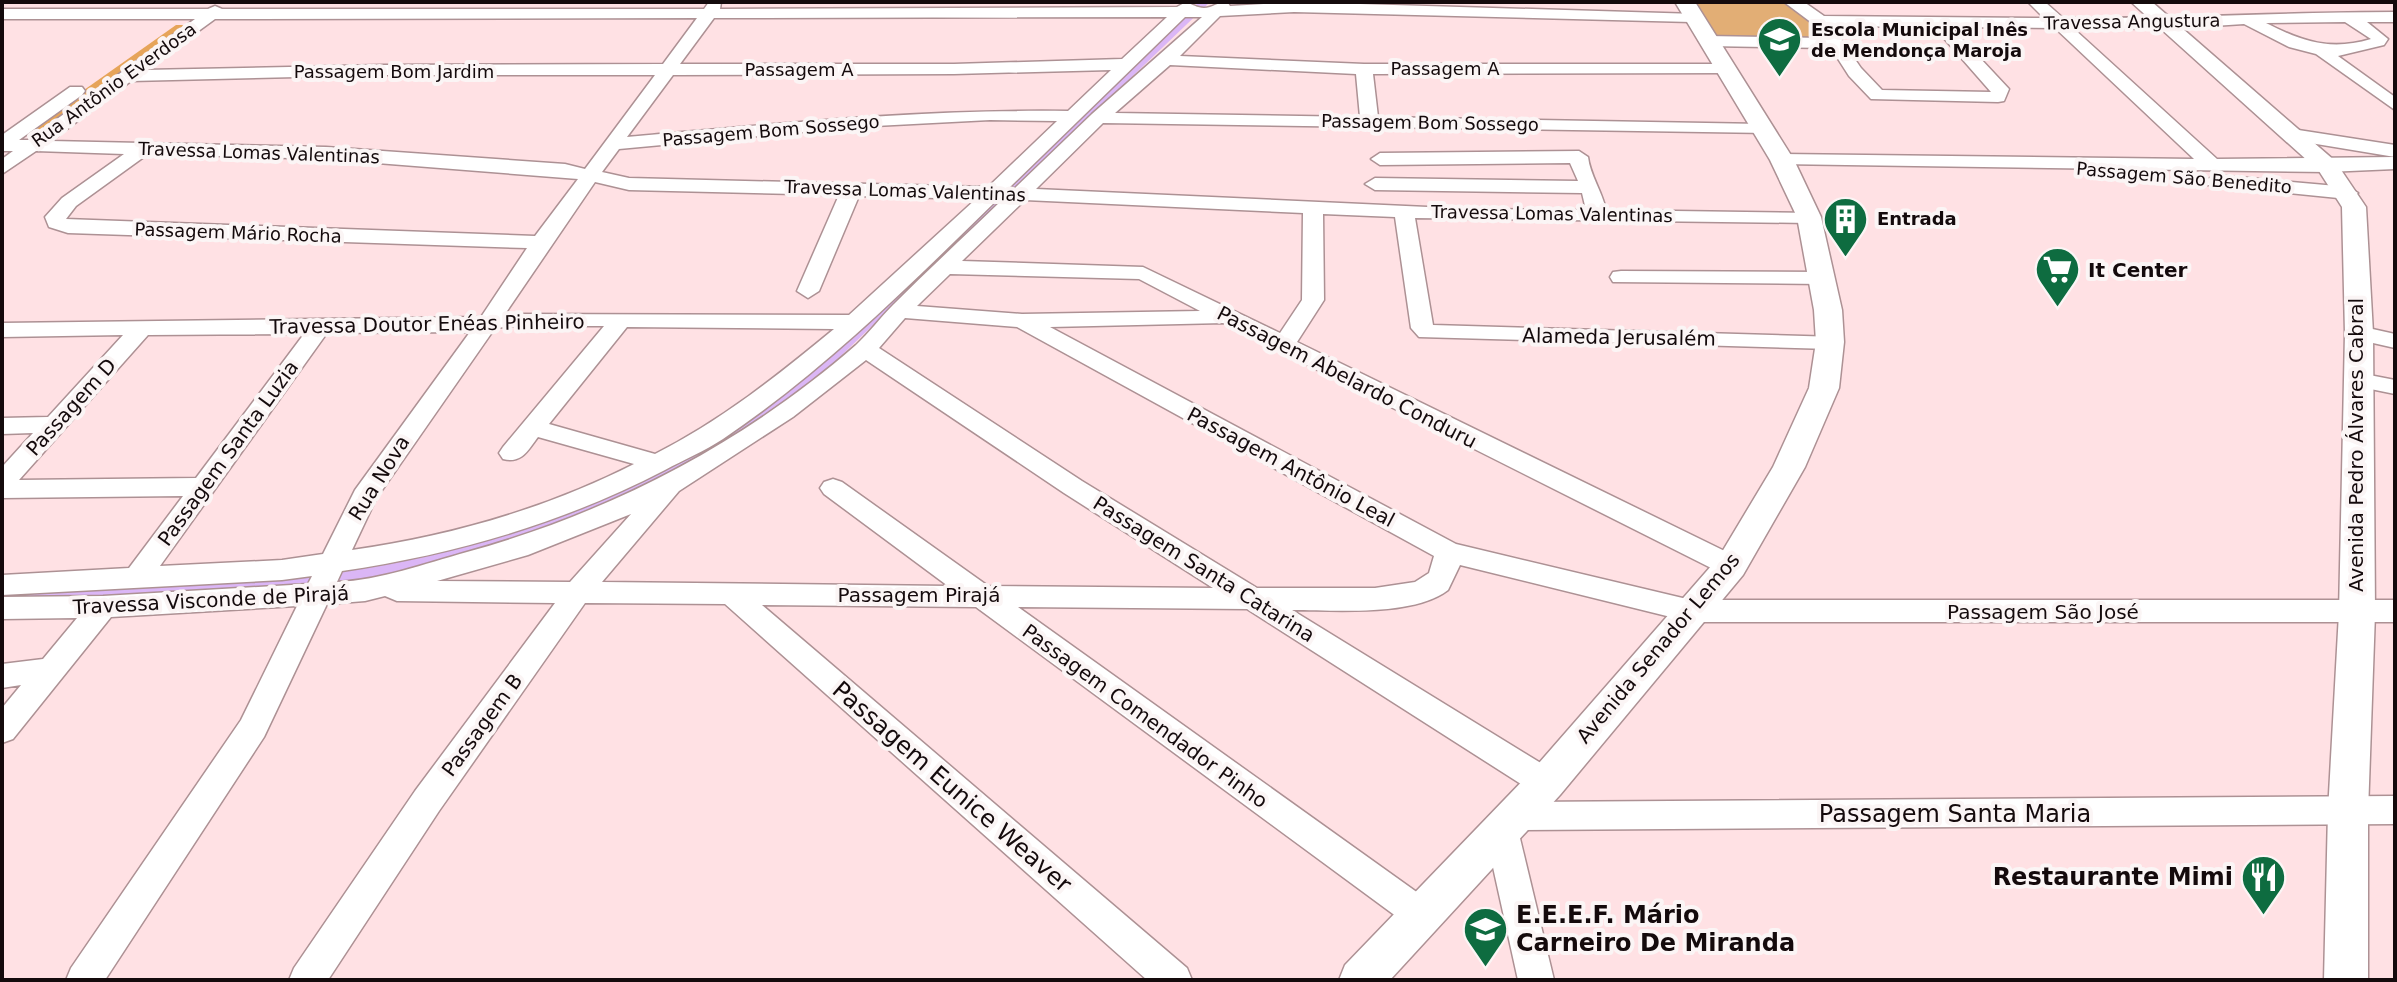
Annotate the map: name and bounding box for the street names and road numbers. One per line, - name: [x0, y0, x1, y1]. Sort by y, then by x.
- street label: Travessa Angustura: [2042, 9, 2221, 34]
- street label: Rua Antônio Everdosa: [28, 18, 200, 151]
- street label: Passagem A: [1391, 58, 1500, 79]
- street label: Passagem A: [745, 59, 854, 80]
- street label: Passagem Bom Jardim: [294, 61, 494, 82]
- street label: Passagem Bom Sossego: [1321, 110, 1539, 135]
- street label: Passagem Bom Sossego: [661, 111, 880, 150]
- street label: Travessa Lomas Valentinas: [137, 138, 380, 167]
- street label: Passagem São Benedito: [2075, 158, 2293, 197]
- street label: Travessa Lomas Valentinas: [783, 176, 1026, 205]
- street label: Travessa Lomas Valentinas: [1430, 201, 1673, 226]
- street label: Passagem Mário Rocha: [134, 218, 342, 247]
- street label: Avenida Pedro Álvares Cabral: [2344, 298, 2368, 592]
- street label: Passagem Abelardo Conduru: [1213, 301, 1481, 453]
- street label: Travessa Doutor Enéas Pinheiro: [268, 309, 585, 339]
- street label: Alameda Jerusalém: [1522, 323, 1716, 351]
- street label: Passagem D: [21, 353, 121, 461]
- street label: Passagem Santa Luzia: [153, 356, 303, 550]
- street label: Passagem Antônio Leal: [1183, 402, 1399, 532]
- street label: Rua Nova: [343, 431, 415, 525]
- street label: Passagem Santa Catarina: [1089, 491, 1319, 647]
- street label: Avenida Senador Lemos: [1571, 548, 1745, 748]
- street label: Travessa Visconde de Pirajá: [71, 581, 350, 619]
- street label: Passagem Pirajá: [838, 583, 1000, 607]
- street label: Passagem São José: [1947, 600, 2139, 624]
- street label: Passagem Comendador Pinho: [1018, 619, 1272, 813]
- street label: Passagem B: [437, 669, 527, 781]
- street label: Passagem Eunice Weaver: [827, 676, 1077, 898]
- street label: Passagem Santa Maria: [1819, 800, 2091, 828]

